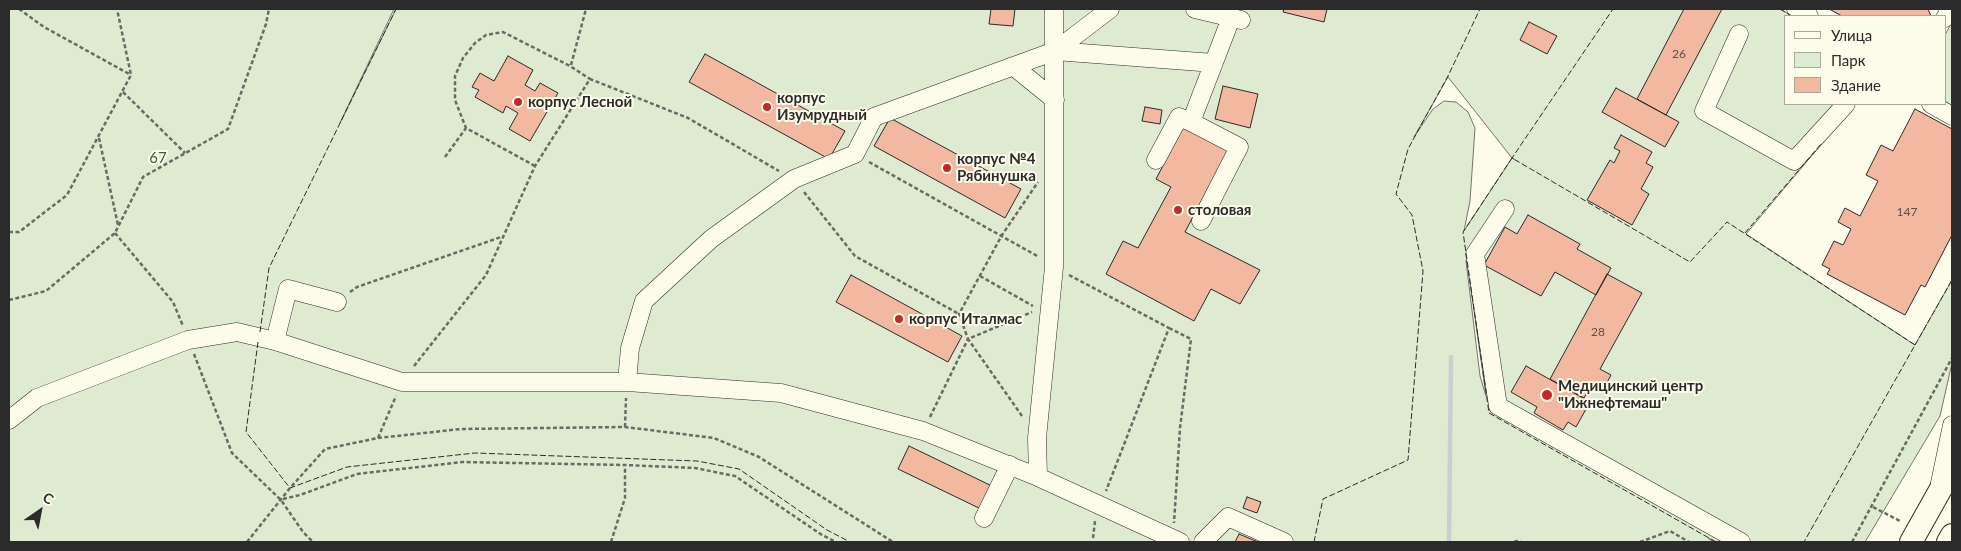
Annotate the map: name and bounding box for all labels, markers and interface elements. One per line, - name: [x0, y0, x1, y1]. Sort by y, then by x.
- legend: [1784, 15, 1946, 105]
- text: Улица: [1831, 26, 1872, 44]
- house number: 26: [1672, 47, 1686, 61]
- text: Парк: [1831, 51, 1865, 69]
- text: Здание: [1831, 76, 1881, 94]
- place label: корпус Изумрудный: [777, 89, 867, 124]
- place label: корпус Лесной: [528, 93, 632, 111]
- marker: корпус Лесной: [512, 96, 524, 108]
- marker: корпус Изумрудный: [761, 101, 773, 113]
- park label: 67: [149, 149, 167, 167]
- place label: корпус №4 Рябинушка: [957, 150, 1036, 185]
- marker: корпус №4 Рябинушка: [941, 162, 953, 174]
- place label: столовая: [1188, 201, 1251, 219]
- marker: столовая: [1172, 204, 1184, 216]
- house number: 147: [1897, 205, 1917, 219]
- place label: корпус Италмас: [909, 310, 1022, 328]
- marker: корпус Италмас: [893, 313, 905, 325]
- house number: 28: [1591, 325, 1605, 339]
- place label: Медицинский центр "Ижнефтемаш": [1558, 377, 1703, 412]
- marker: Медицинский центр "Ижнефтемаш": [1540, 388, 1554, 402]
- north arrow: [15, 486, 65, 536]
- text: С: [40, 488, 57, 508]

